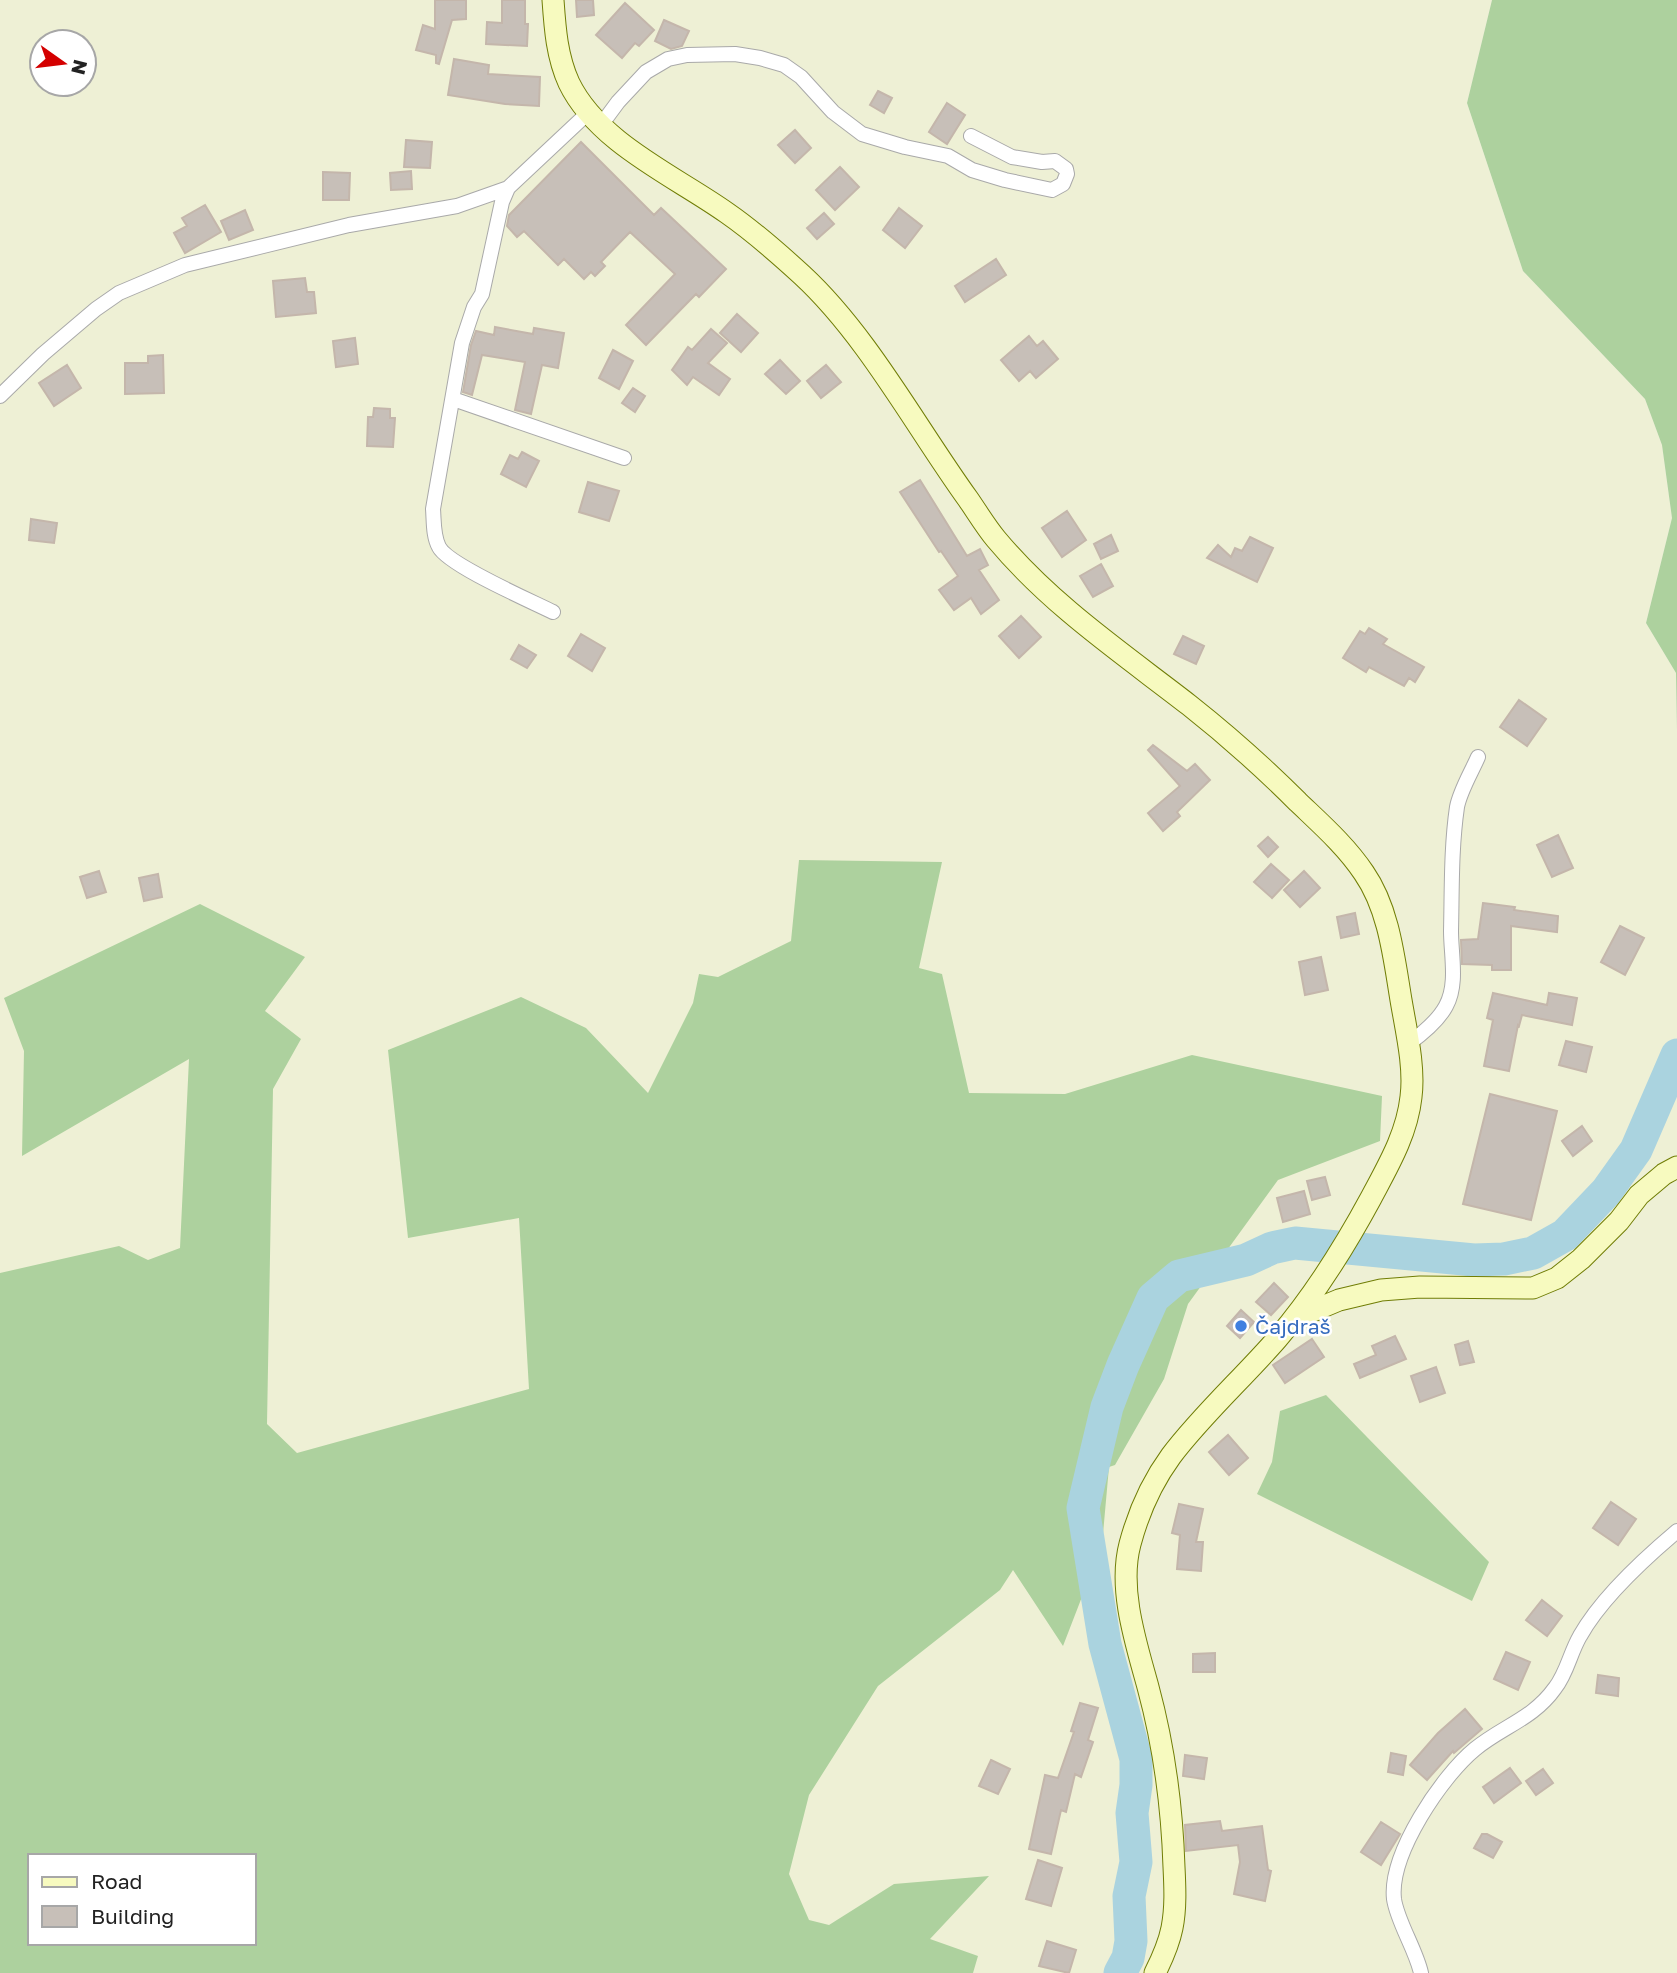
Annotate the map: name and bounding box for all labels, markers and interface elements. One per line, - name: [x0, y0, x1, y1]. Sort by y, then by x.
- north arrow: [28, 28, 98, 98]
- text: N: [67, 57, 93, 77]
- place label: Čajdraš: [1255, 1313, 1331, 1339]
- marker: Čajdraš: [1233, 1318, 1249, 1334]
- legend: [28, 1854, 256, 1945]
- text: Road: [91, 1868, 142, 1894]
- text: Building: [91, 1903, 174, 1929]

